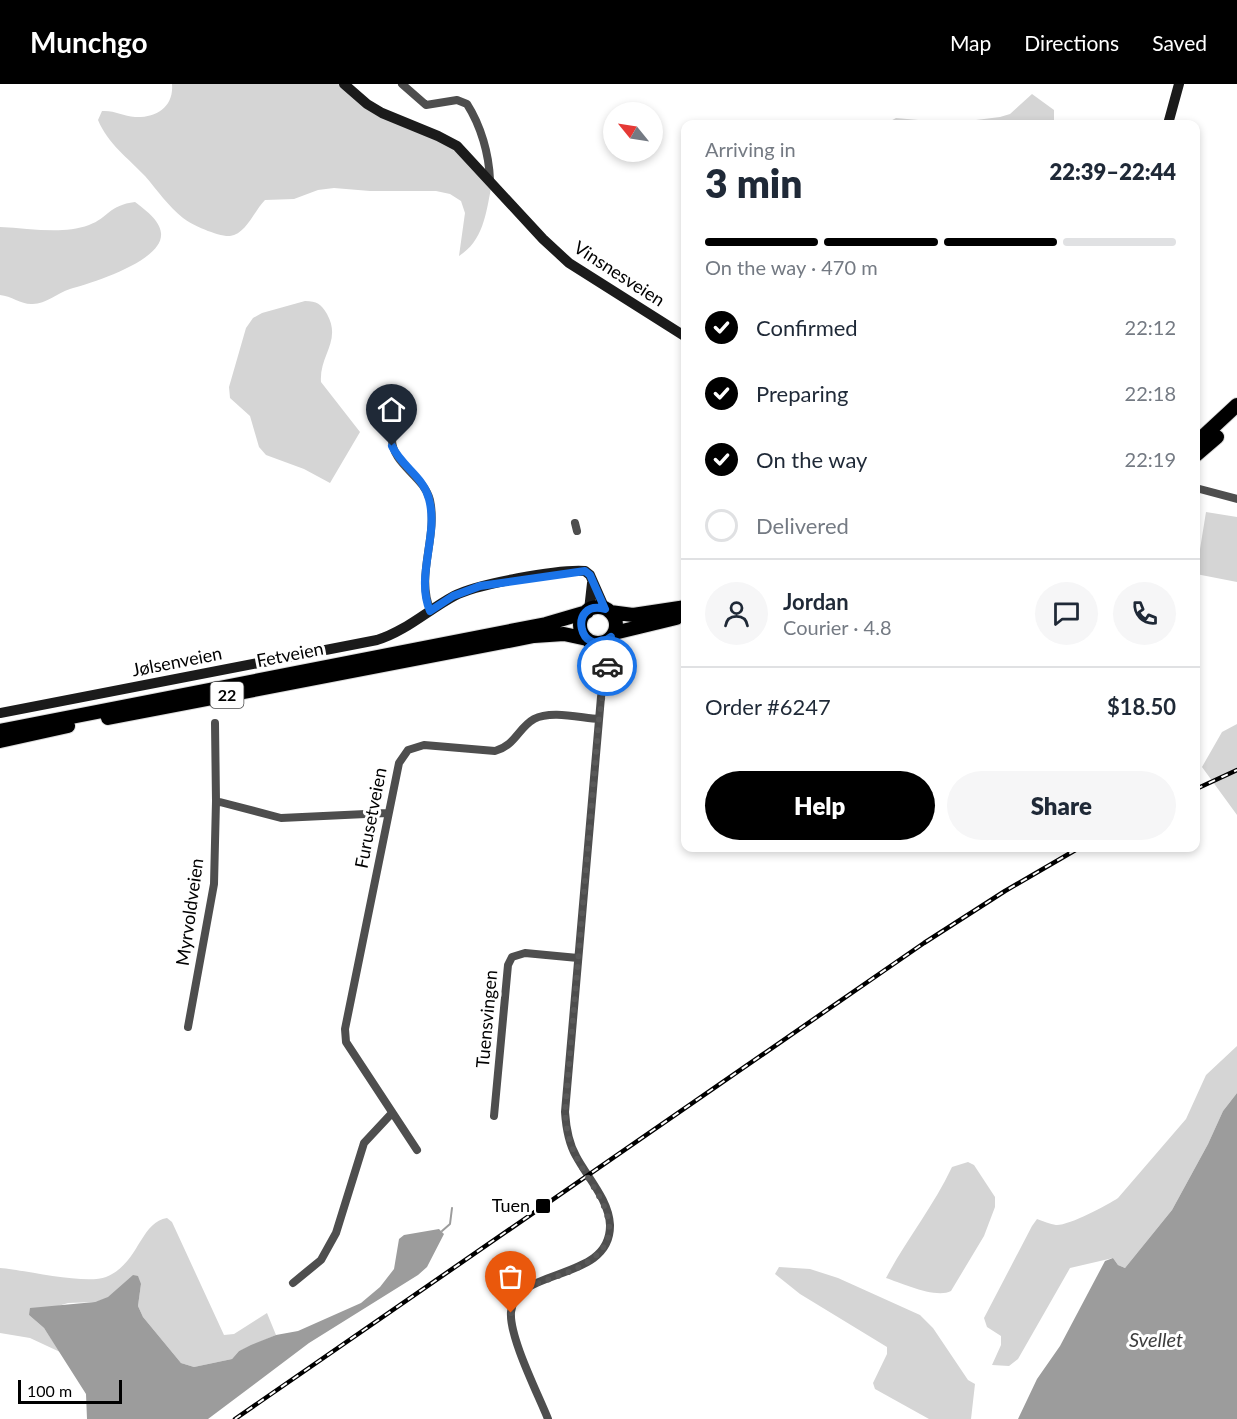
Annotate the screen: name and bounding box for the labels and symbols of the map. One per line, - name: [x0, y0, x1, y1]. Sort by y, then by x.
- north arrow: [603, 102, 663, 162]
- street label: Vinsnesveien: [570, 236, 669, 311]
- pin: [366, 384, 417, 446]
- courier: [577, 636, 637, 696]
- street label: Fetveien: [254, 637, 325, 671]
- street label: Jølsenveien: [130, 642, 224, 681]
- road number: 22: [210, 682, 244, 708]
- street label: Furusetveien: [349, 766, 391, 870]
- street label: Myrvoldveien: [171, 857, 207, 967]
- street label: Tuensvingen: [471, 969, 501, 1069]
- place label: Tuen: [492, 1194, 530, 1216]
- marker: Tuen: [534, 1197, 552, 1215]
- pin: [485, 1251, 536, 1313]
- water label: Svellet: [1129, 1327, 1183, 1351]
- scale bar: [18, 1377, 122, 1404]

